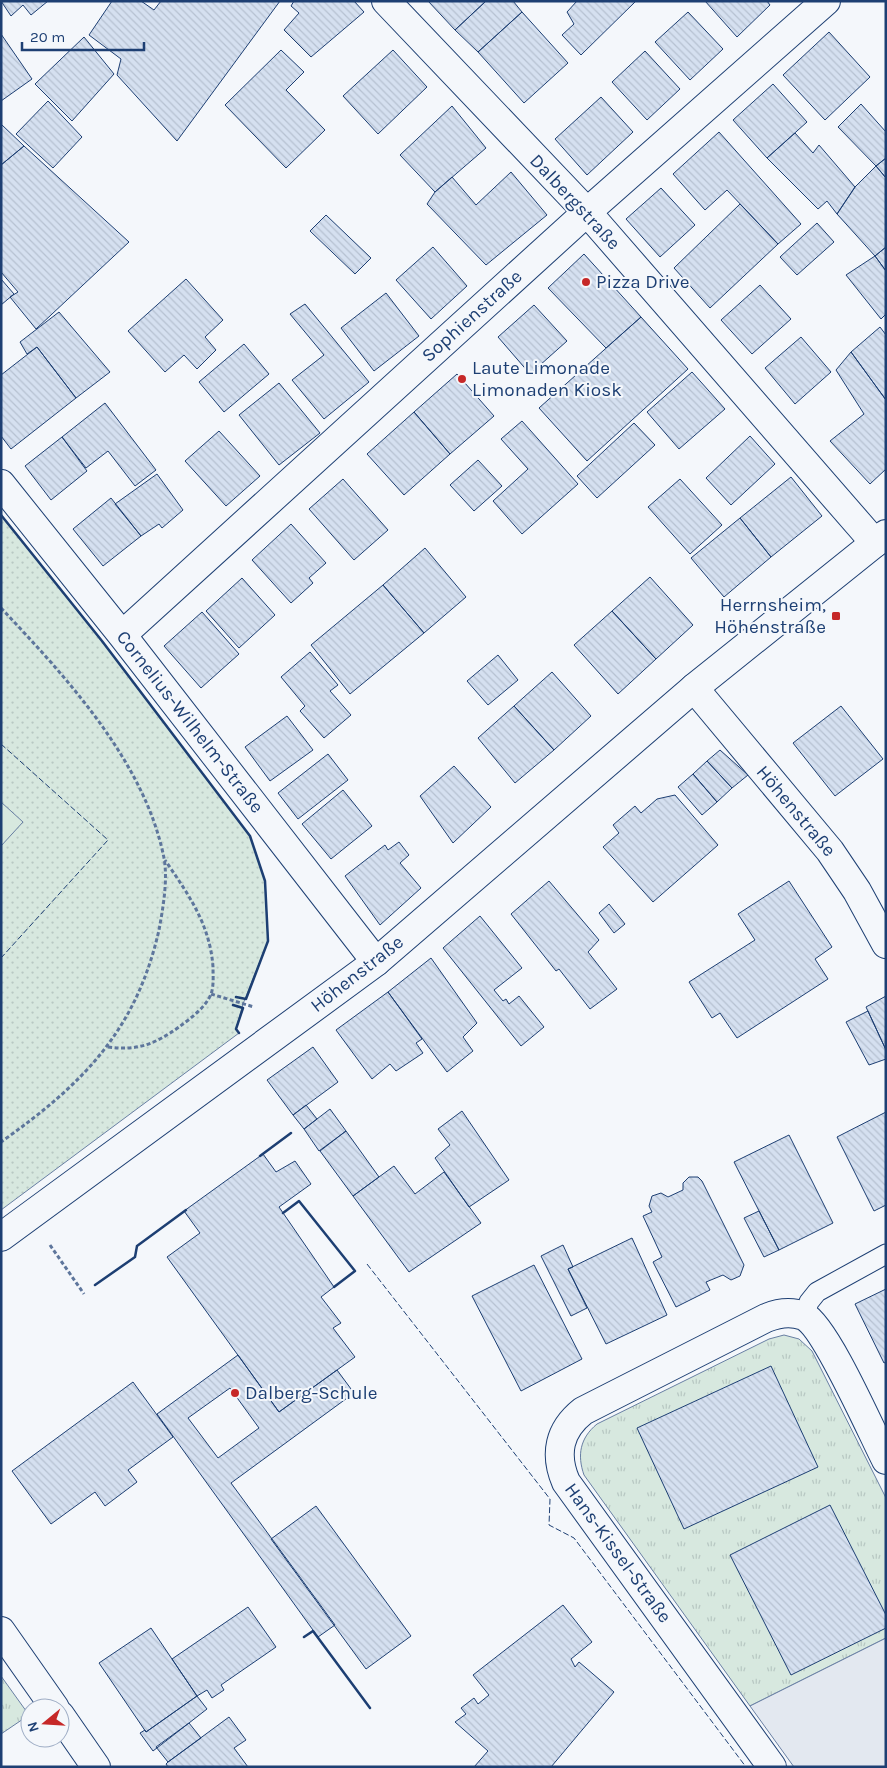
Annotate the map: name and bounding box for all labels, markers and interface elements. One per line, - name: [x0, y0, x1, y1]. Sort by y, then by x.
- scale bar: [22, 20, 145, 52]
- text: 20 m: [30, 28, 65, 46]
- street label: Dalbergstraße: [525, 150, 625, 254]
- street label: Sophienstraße: [417, 265, 527, 367]
- place label: Pizza Drive: [596, 271, 690, 293]
- marker: Pizza Drive: [580, 276, 592, 288]
- place label: Laute Limonade Limonaden Kiosk: [472, 357, 622, 401]
- marker: Laute Limonade Limonaden Kiosk: [456, 373, 468, 385]
- place label: Herrnsheim, Höhenstraße: [714, 594, 826, 638]
- marker: Herrnsheim, Höhenstraße: [830, 610, 842, 622]
- street label: Cornelius-Wilhelm-Straße: [112, 626, 268, 818]
- street label: Höhenstraße: [752, 761, 840, 861]
- street label: Höhenstraße: [306, 931, 408, 1017]
- place label: Dalberg-Schule: [245, 1382, 378, 1404]
- marker: Dalberg-Schule: [229, 1387, 241, 1399]
- street label: Hans-Kissel-Straße: [560, 1479, 676, 1627]
- north arrow: [20, 1698, 70, 1748]
- text: N: [23, 1719, 43, 1734]

